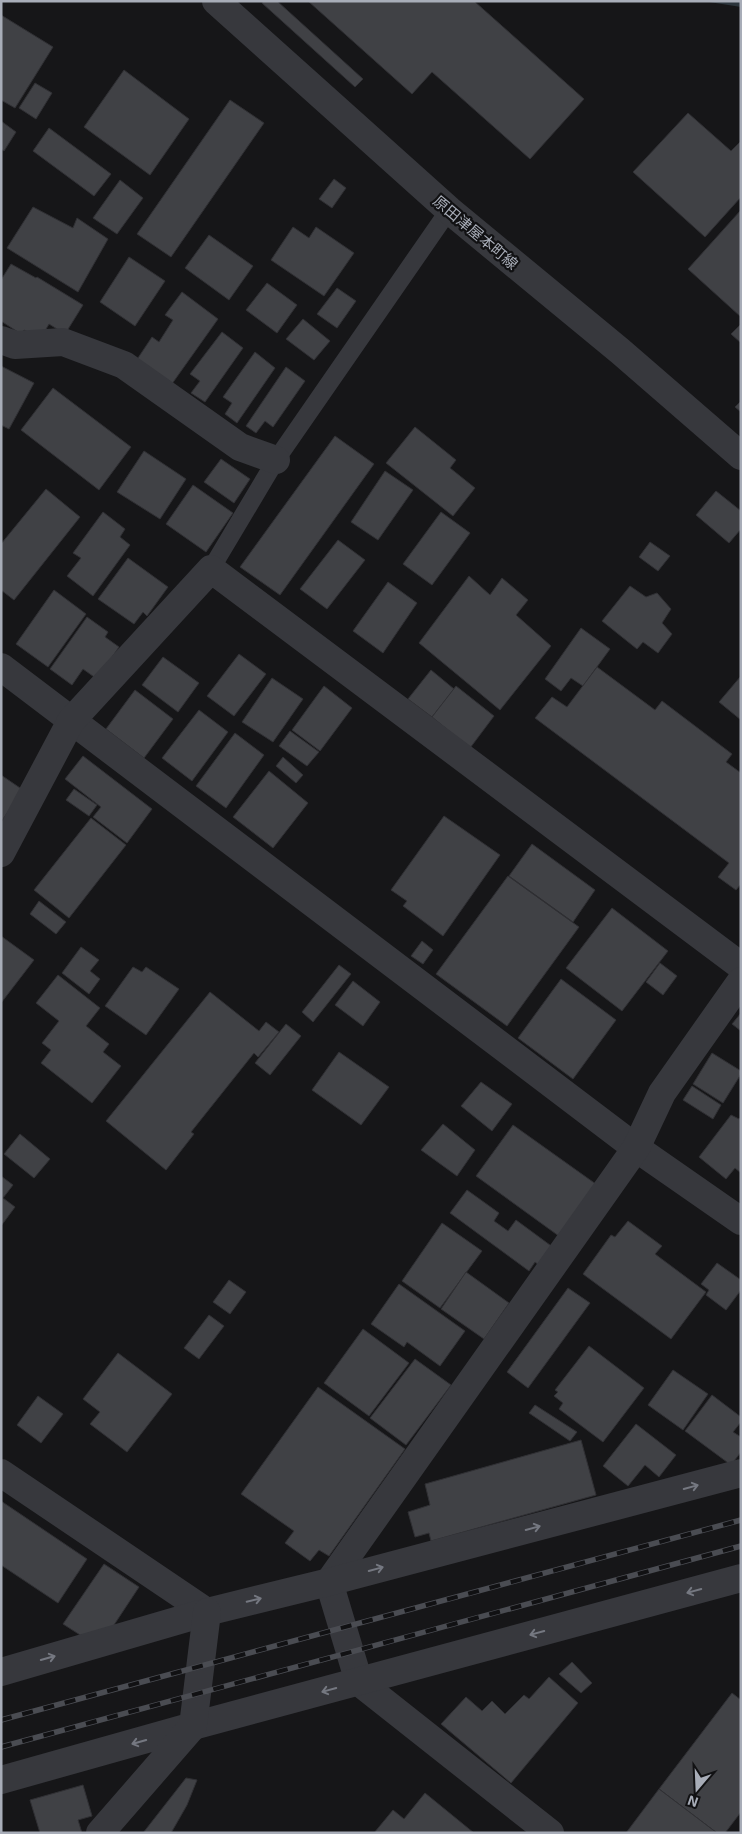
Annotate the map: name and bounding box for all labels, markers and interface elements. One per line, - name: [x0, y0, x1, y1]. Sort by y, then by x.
- street label: 原田津屋本町線: [430, 191, 522, 273]
- one-way arrow: [682, 1481, 698, 1491]
- one-way arrow: [525, 1523, 541, 1532]
- one-way arrow: [368, 1564, 384, 1574]
- one-way arrow: [686, 1587, 702, 1596]
- one-way arrow: [246, 1595, 262, 1604]
- one-way arrow: [529, 1629, 545, 1639]
- one-way arrow: [40, 1653, 56, 1663]
- one-way arrow: [322, 1685, 338, 1695]
- one-way arrow: [131, 1737, 147, 1747]
- north arrow: [672, 1764, 722, 1814]
- text: N: [685, 1792, 700, 1811]

